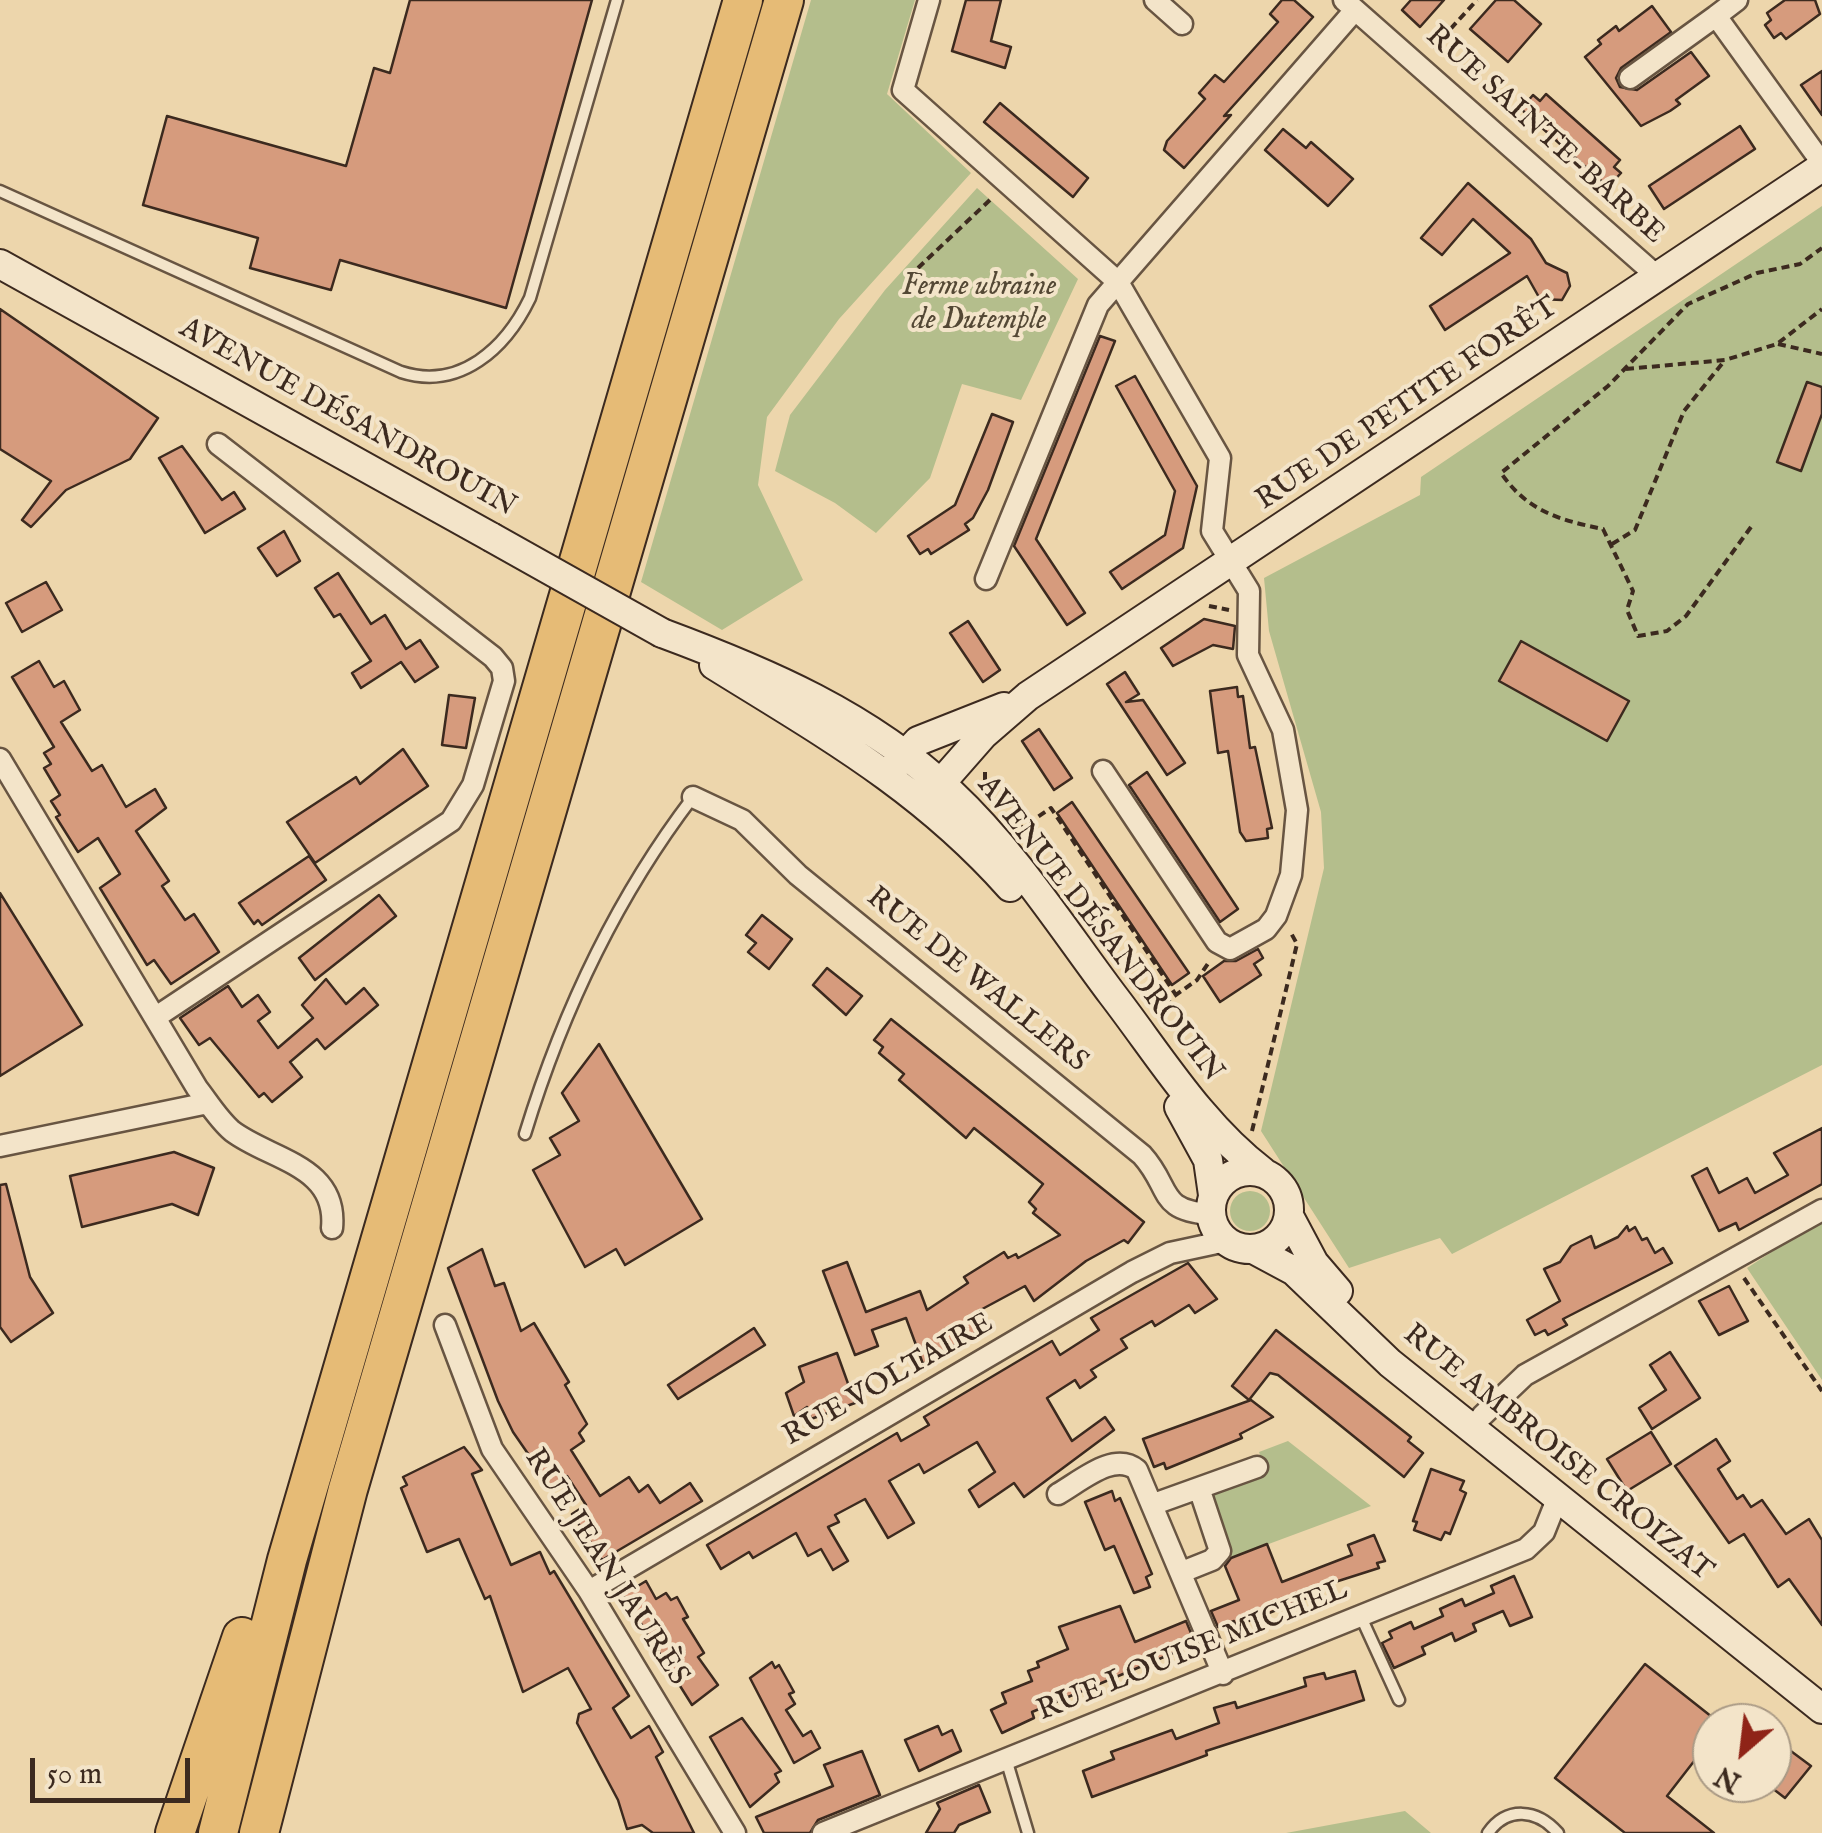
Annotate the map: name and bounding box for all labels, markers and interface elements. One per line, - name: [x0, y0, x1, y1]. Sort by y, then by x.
- street label: RUE SAINTE-BARBE: [1417, 19, 1671, 253]
- park label: Ferme ubraine de Dutemple: [902, 270, 1056, 340]
- street label: RUE DE PETITE FORÊT: [1250, 290, 1566, 520]
- street label: AVENUE DÉSANDROUIN: [173, 311, 521, 527]
- street label: AVENUE DÉSANDROUIN: [968, 770, 1230, 1090]
- street label: RUE DE WALLERS: [858, 881, 1094, 1081]
- street label: RUE VOLTAIRE: [778, 1306, 1000, 1456]
- street label: RUE AMBROISE CROIZAT: [1395, 1318, 1719, 1590]
- street label: RUE JEAN JAURÈS: [515, 1443, 695, 1693]
- street label: RUE LOUISE MICHEL: [1033, 1573, 1353, 1731]
- north arrow: [1692, 1703, 1792, 1803]
- scale bar: [35, 1738, 195, 1800]
- text: 50 m: [47, 1756, 102, 1794]
- text: N: [1710, 1757, 1748, 1799]

